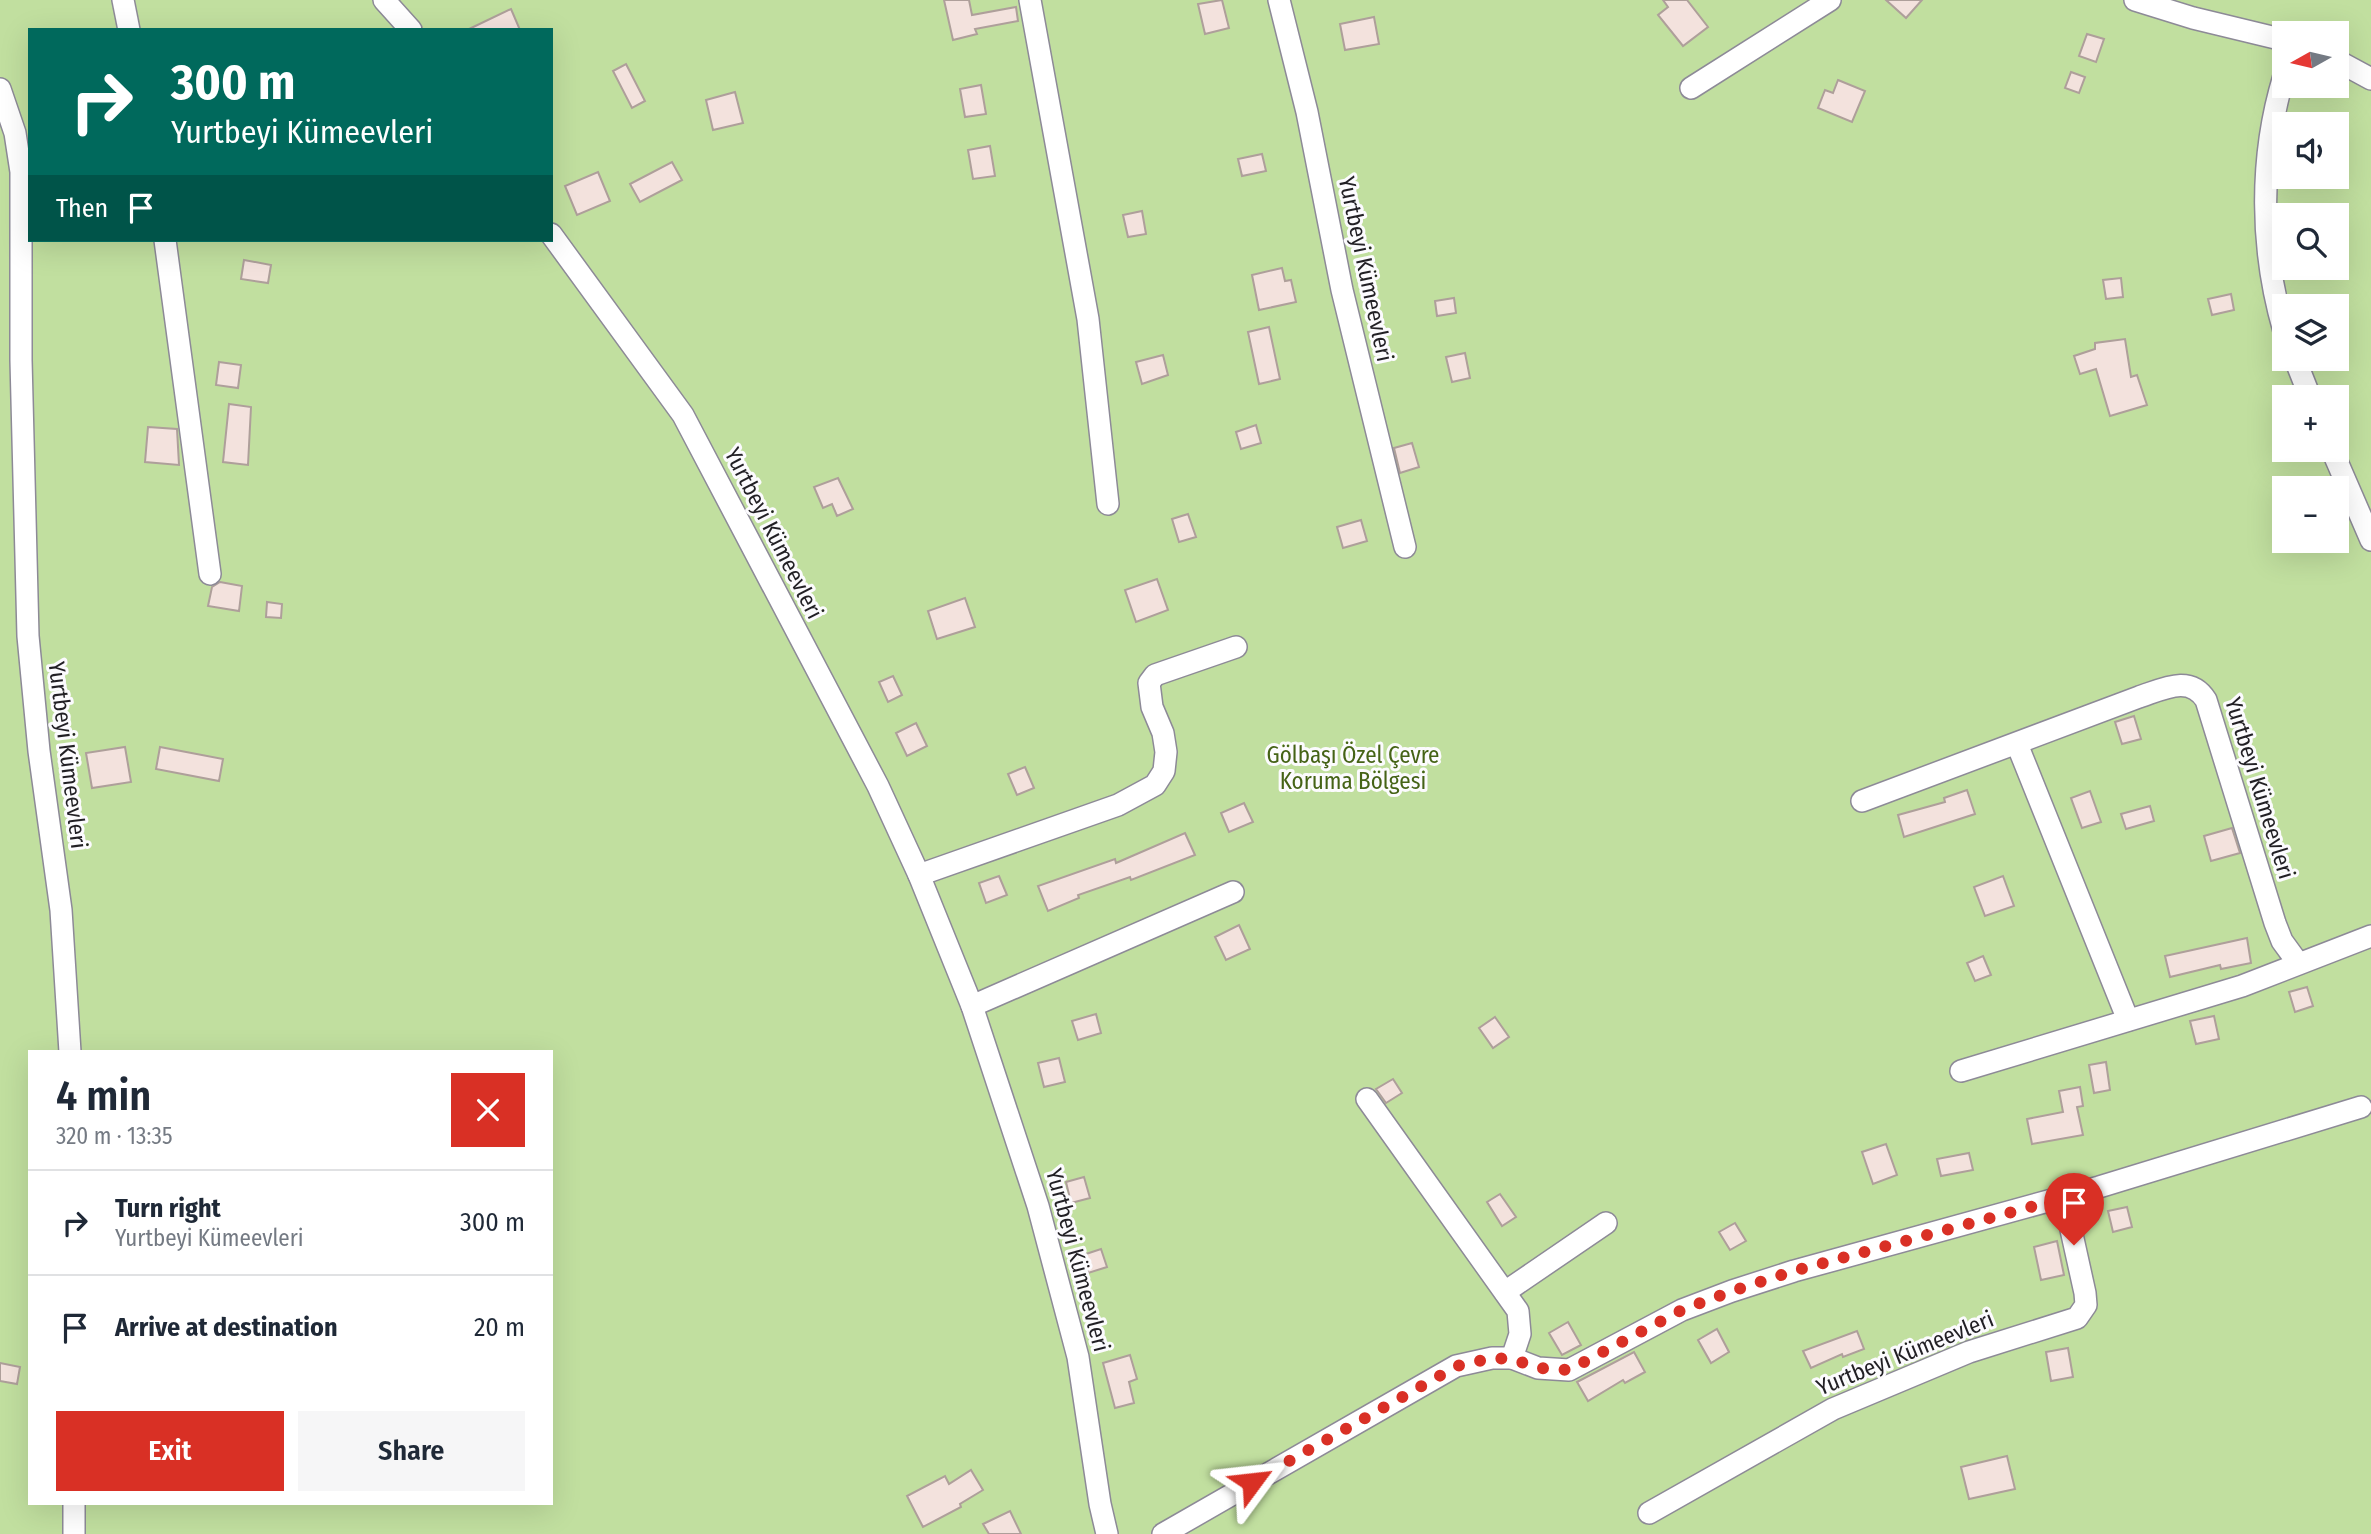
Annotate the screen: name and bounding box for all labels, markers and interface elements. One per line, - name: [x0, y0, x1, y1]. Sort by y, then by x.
- north arrow: [2272, 21, 2348, 98]
- map controls: [2272, 21, 2349, 553]
- text: 300 m: [171, 53, 295, 112]
- icon: right: [56, 56, 147, 147]
- button: sound: [2272, 112, 2349, 189]
- text: Yurtbeyi Kümeevleri: [171, 113, 433, 151]
- street label: Yurtbeyi Kümeevleri: [1333, 174, 1399, 364]
- icon: arrive: [122, 189, 160, 227]
- text: Then: [56, 193, 108, 224]
- button: search: [2272, 203, 2349, 280]
- button: layers: [2272, 294, 2349, 371]
- button: +: [2272, 385, 2349, 462]
- street label: Yurtbeyi Kümeevleri: [719, 443, 829, 623]
- button: −: [2272, 476, 2349, 553]
- street label: Yurtbeyi Kümeevleri: [43, 660, 93, 850]
- street label: Yurtbeyi Kümeevleri: [2219, 694, 2301, 882]
- park label: Gölbaşı Özel Çevre Koruma Bölgesi: [1267, 741, 1439, 795]
- text: 4 min: [56, 1071, 151, 1121]
- button: close: [451, 1073, 525, 1147]
- text: 320 m · 13:35: [56, 1122, 172, 1150]
- street label: Yurtbeyi Kümeevleri: [1040, 1165, 1116, 1355]
- pin: [2044, 1173, 2104, 1245]
- icon: arrive: [2055, 1184, 2093, 1222]
- text: Turn right: [115, 1193, 221, 1224]
- icon: right: [56, 1204, 94, 1242]
- text: 300 m: [460, 1207, 525, 1238]
- text: Yurtbeyi Kümeevleri: [115, 1224, 304, 1252]
- street label: Yurtbeyi Kümeevleri: [1812, 1305, 1998, 1401]
- icon: arrive: [56, 1309, 94, 1347]
- text: Arrive at destination: [115, 1312, 338, 1343]
- text: 20 m: [474, 1312, 525, 1343]
- button: Exit: [56, 1411, 284, 1491]
- button: Share: [298, 1411, 525, 1491]
- position arrow: [1215, 1445, 1289, 1519]

